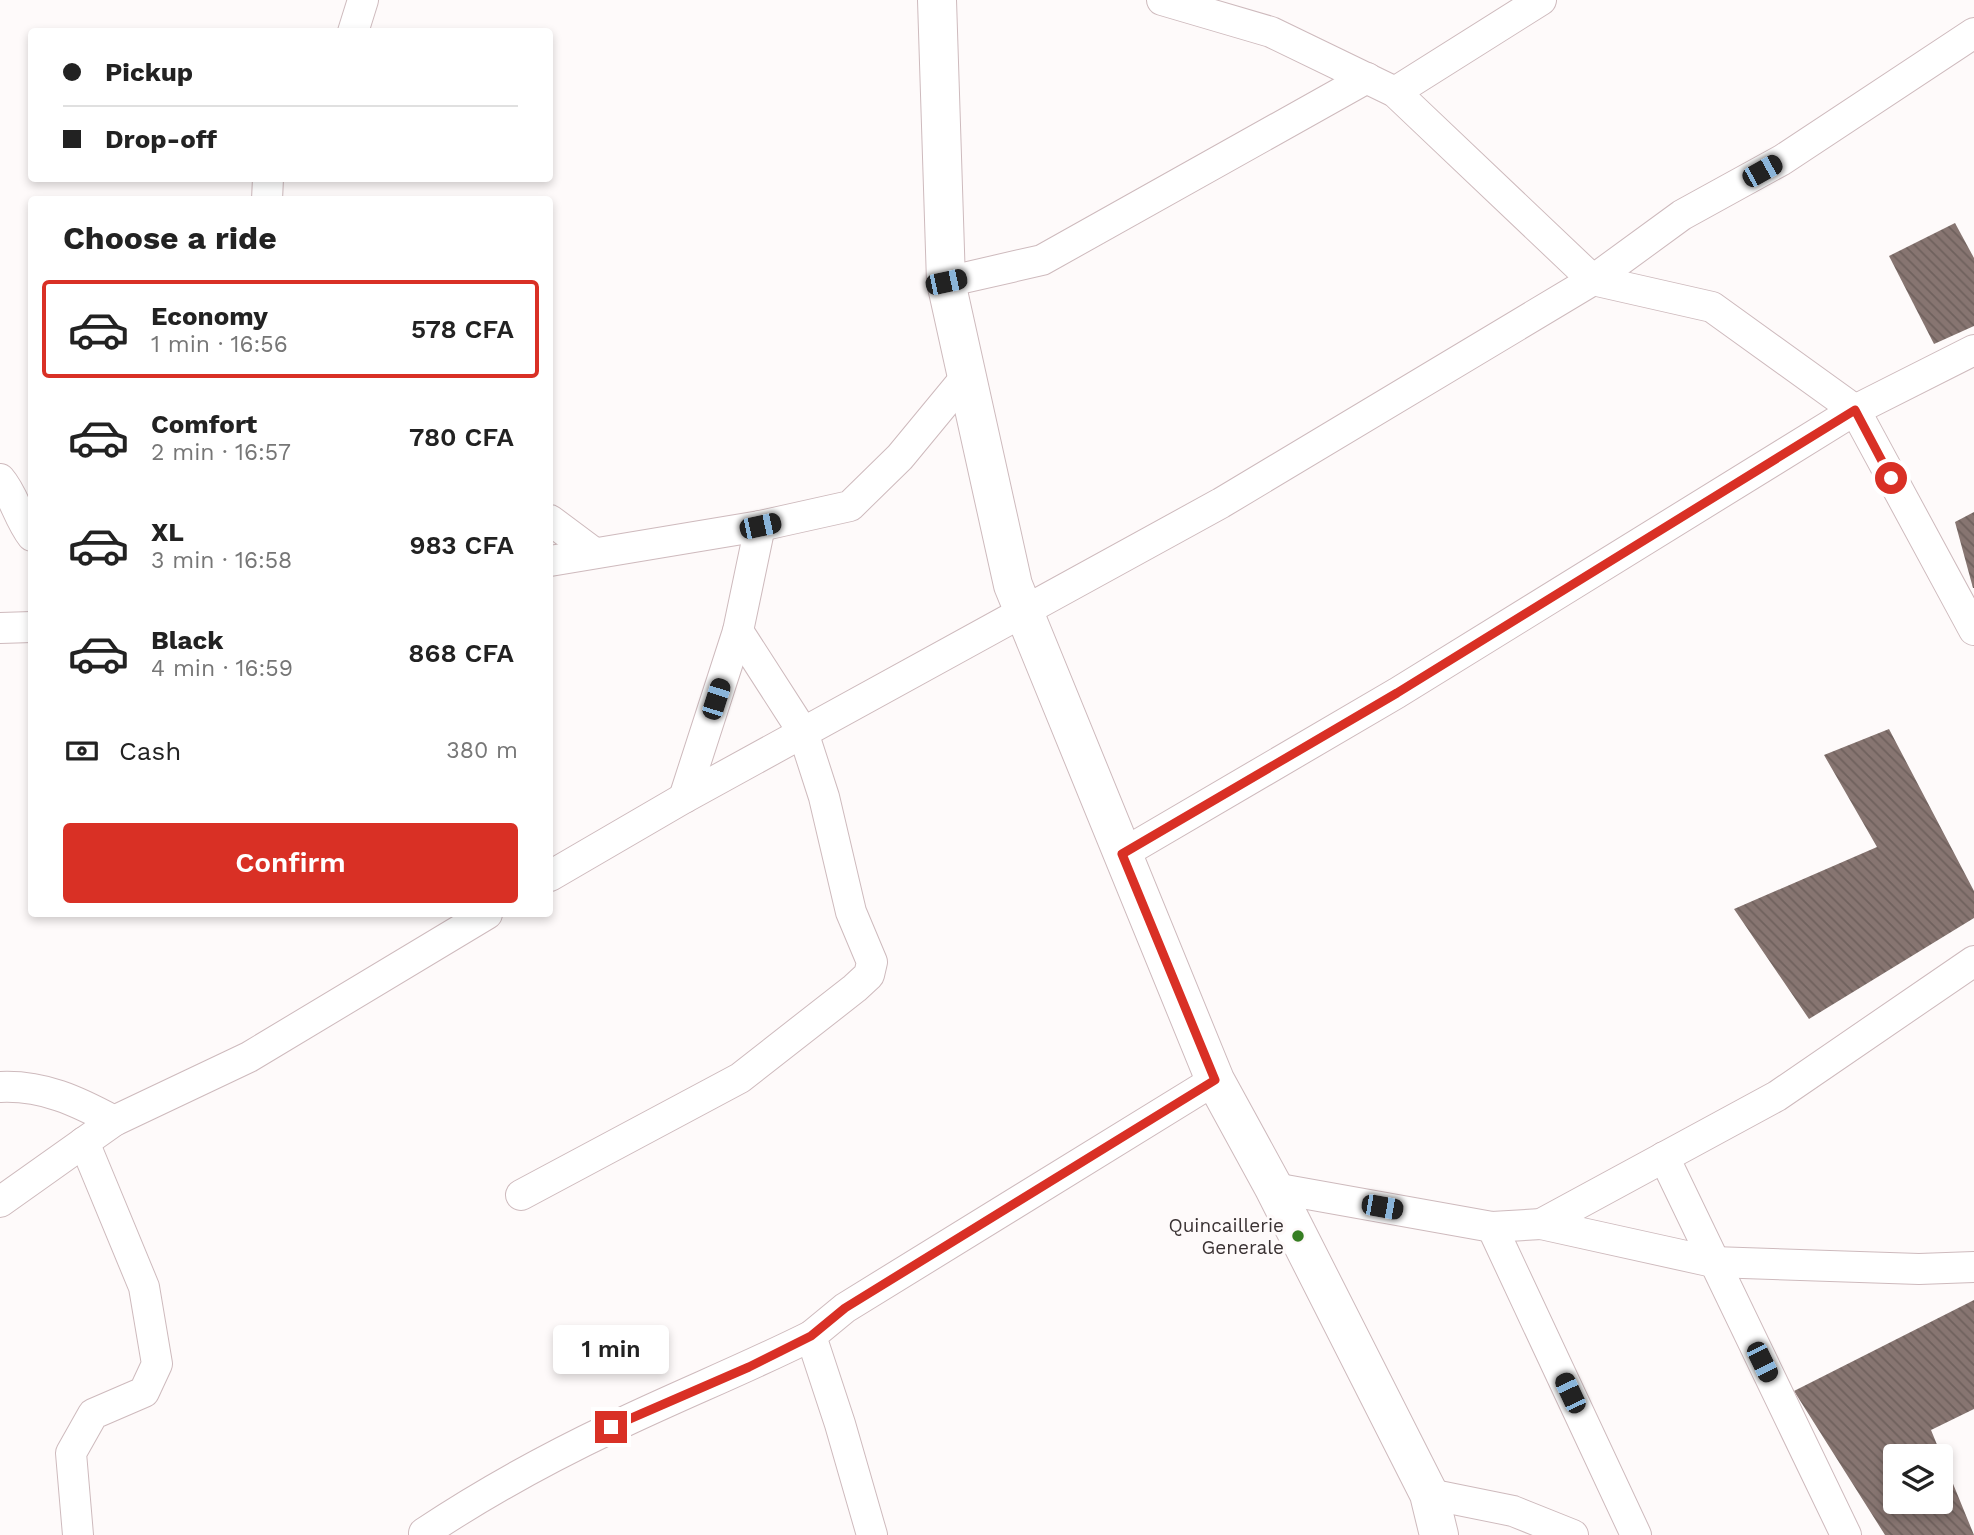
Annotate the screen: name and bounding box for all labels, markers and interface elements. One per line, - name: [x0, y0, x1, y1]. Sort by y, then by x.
- text: Pickup: [105, 57, 193, 87]
- text: Drop-off: [105, 124, 217, 154]
- car: [1739, 152, 1786, 190]
- text: Choose a ride: [63, 219, 277, 257]
- car: [924, 267, 969, 297]
- icon: car: [67, 298, 130, 361]
- text: Economy: [151, 301, 268, 331]
- text: 578 CFA: [411, 314, 514, 344]
- text: 1 min · 16:56: [151, 331, 288, 358]
- icon: car: [67, 406, 130, 469]
- text: Comfort: [151, 409, 257, 439]
- text: 780 CFA: [409, 422, 514, 452]
- text: 2 min · 16:57: [151, 439, 291, 466]
- route start: [1875, 462, 1907, 494]
- car: [738, 511, 783, 541]
- icon: car: [67, 514, 130, 577]
- text: XL: [151, 517, 184, 547]
- text: 983 CFA: [409, 530, 514, 560]
- text: 3 min · 16:58: [151, 547, 292, 574]
- icon: car: [67, 622, 130, 685]
- text: Black: [151, 625, 223, 655]
- text: 868 CFA: [408, 638, 514, 668]
- text: 4 min · 16:59: [151, 655, 293, 682]
- car: [700, 676, 733, 722]
- icon: cash: [63, 732, 101, 770]
- text: Cash: [119, 736, 181, 766]
- text: 380 m: [446, 737, 518, 764]
- button: Confirm: [63, 823, 518, 903]
- car: [1360, 1193, 1405, 1221]
- place label: Quincaillerie Generale: [1168, 1214, 1284, 1259]
- marker: Quincaillerie Generale: [1290, 1228, 1306, 1244]
- callout: 1 min: [553, 1326, 669, 1374]
- text: 1 min: [581, 1336, 641, 1363]
- car: [1744, 1339, 1781, 1385]
- car: [1552, 1370, 1589, 1416]
- route end: [595, 1411, 627, 1443]
- map controls: [1883, 1444, 1953, 1514]
- button: layers: [1883, 1444, 1953, 1514]

